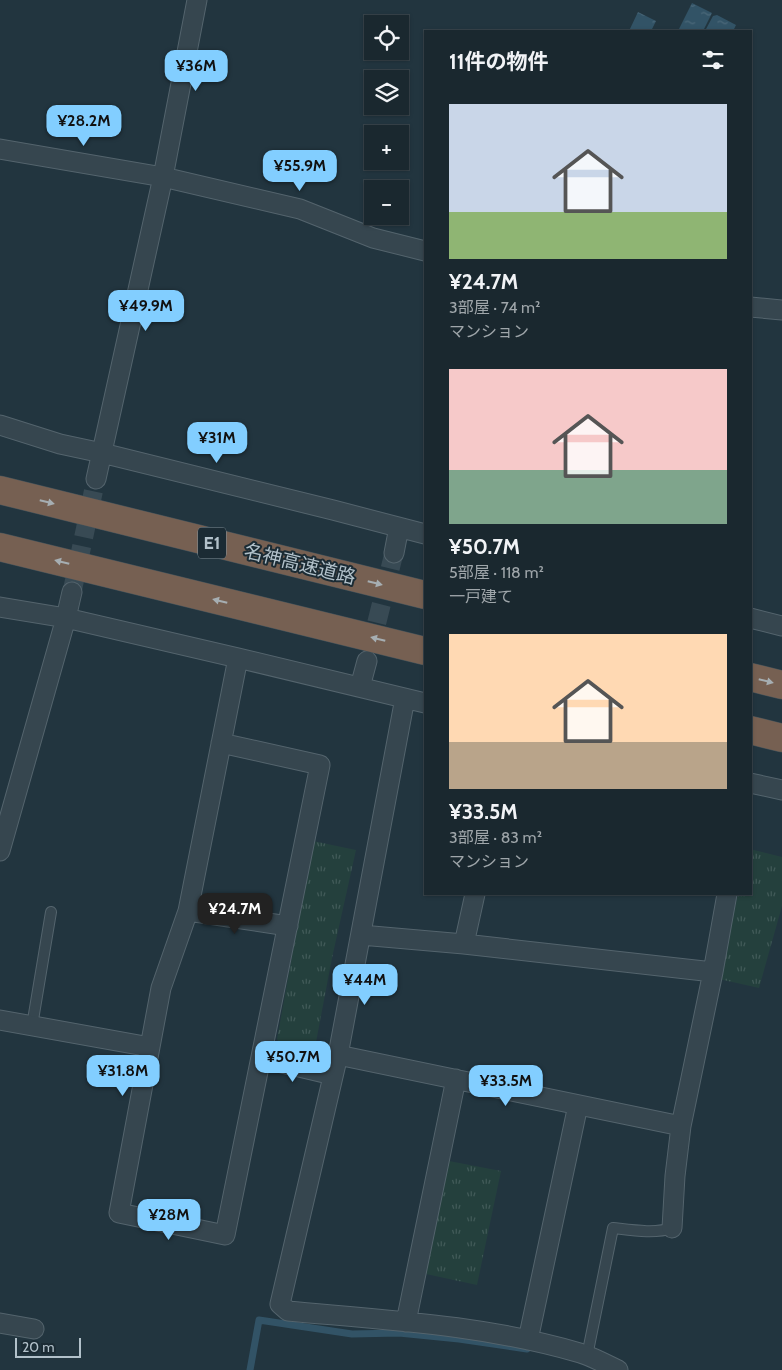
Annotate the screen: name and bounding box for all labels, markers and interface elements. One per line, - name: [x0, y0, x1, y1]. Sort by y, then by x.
- map controls: [364, 15, 409, 225]
- button: locate: [364, 15, 409, 60]
- icon: filters: [699, 46, 727, 74]
- pin: ¥36M: [166, 49, 226, 92]
- text: 11件の物件: [449, 49, 549, 74]
- text: ¥36M: [176, 56, 216, 75]
- button: layers: [364, 70, 409, 115]
- pin: ¥28.2M: [43, 104, 125, 147]
- text: ¥28.2M: [57, 111, 111, 130]
- button: +: [364, 125, 409, 170]
- icon: home: [543, 136, 633, 226]
- pin: ¥55.9M: [259, 150, 341, 192]
- text: ¥55.9M: [274, 156, 326, 175]
- button: −: [364, 180, 409, 225]
- text: ¥24.7M: [449, 269, 518, 294]
- pin: ¥49.9M: [105, 290, 187, 332]
- text: ¥49.9M: [119, 296, 173, 315]
- text: 3部屋 · 74 m²: [449, 298, 540, 317]
- text: マンション: [449, 322, 529, 341]
- icon: home: [543, 401, 633, 491]
- pin: ¥31M: [187, 422, 247, 464]
- text: ¥31M: [198, 428, 236, 447]
- one-way arrow: [40, 498, 55, 506]
- road number: E1: [198, 528, 226, 558]
- text: ¥50.7M: [449, 534, 520, 559]
- street label: 名神高速道路: [242, 539, 358, 589]
- one-way arrow: [54, 558, 69, 566]
- text: 5部屋 · 118 m²: [449, 563, 544, 582]
- one-way arrow: [368, 579, 383, 587]
- text: 一戸建て: [449, 587, 513, 606]
- one-way arrow: [212, 597, 227, 605]
- one-way arrow: [370, 635, 385, 643]
- icon: home: [543, 666, 633, 756]
- one-way arrow: [758, 677, 774, 685]
- text: ¥33.5M: [449, 799, 518, 824]
- text: 3部屋 · 83 m²: [449, 828, 542, 847]
- text: マンション: [449, 852, 529, 871]
- pin: ¥24.7M: [194, 892, 276, 935]
- text: ¥24.7M: [209, 899, 261, 918]
- pin: ¥44M: [335, 964, 395, 1006]
- text: ¥44M: [344, 970, 386, 989]
- pin: ¥50.7M: [252, 1040, 334, 1083]
- text: ¥50.7M: [266, 1047, 320, 1066]
- pin: ¥31.8M: [82, 1054, 164, 1097]
- text: ¥31.8M: [98, 1061, 148, 1080]
- pin: ¥33.5M: [465, 1064, 547, 1107]
- text: ¥33.5M: [480, 1071, 532, 1090]
- pin: ¥28M: [139, 1198, 199, 1241]
- text: ¥28M: [148, 1205, 190, 1224]
- scale bar: [15, 1335, 81, 1358]
- text: 20 m: [22, 1338, 55, 1356]

